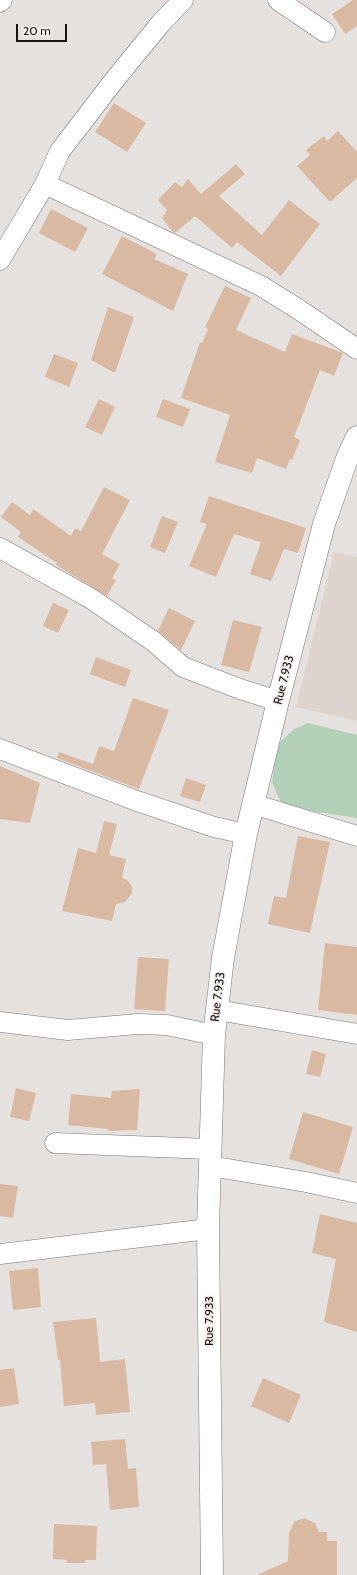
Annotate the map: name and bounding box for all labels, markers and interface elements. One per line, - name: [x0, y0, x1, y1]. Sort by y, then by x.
- scale bar: [18, 16, 69, 42]
- text: 20 m: [23, 23, 51, 38]
- street label: Rue 7.933: [271, 654, 297, 706]
- street label: Rue 7.933: [208, 971, 228, 1023]
- street label: Rue 7.933: [202, 1296, 216, 1346]

